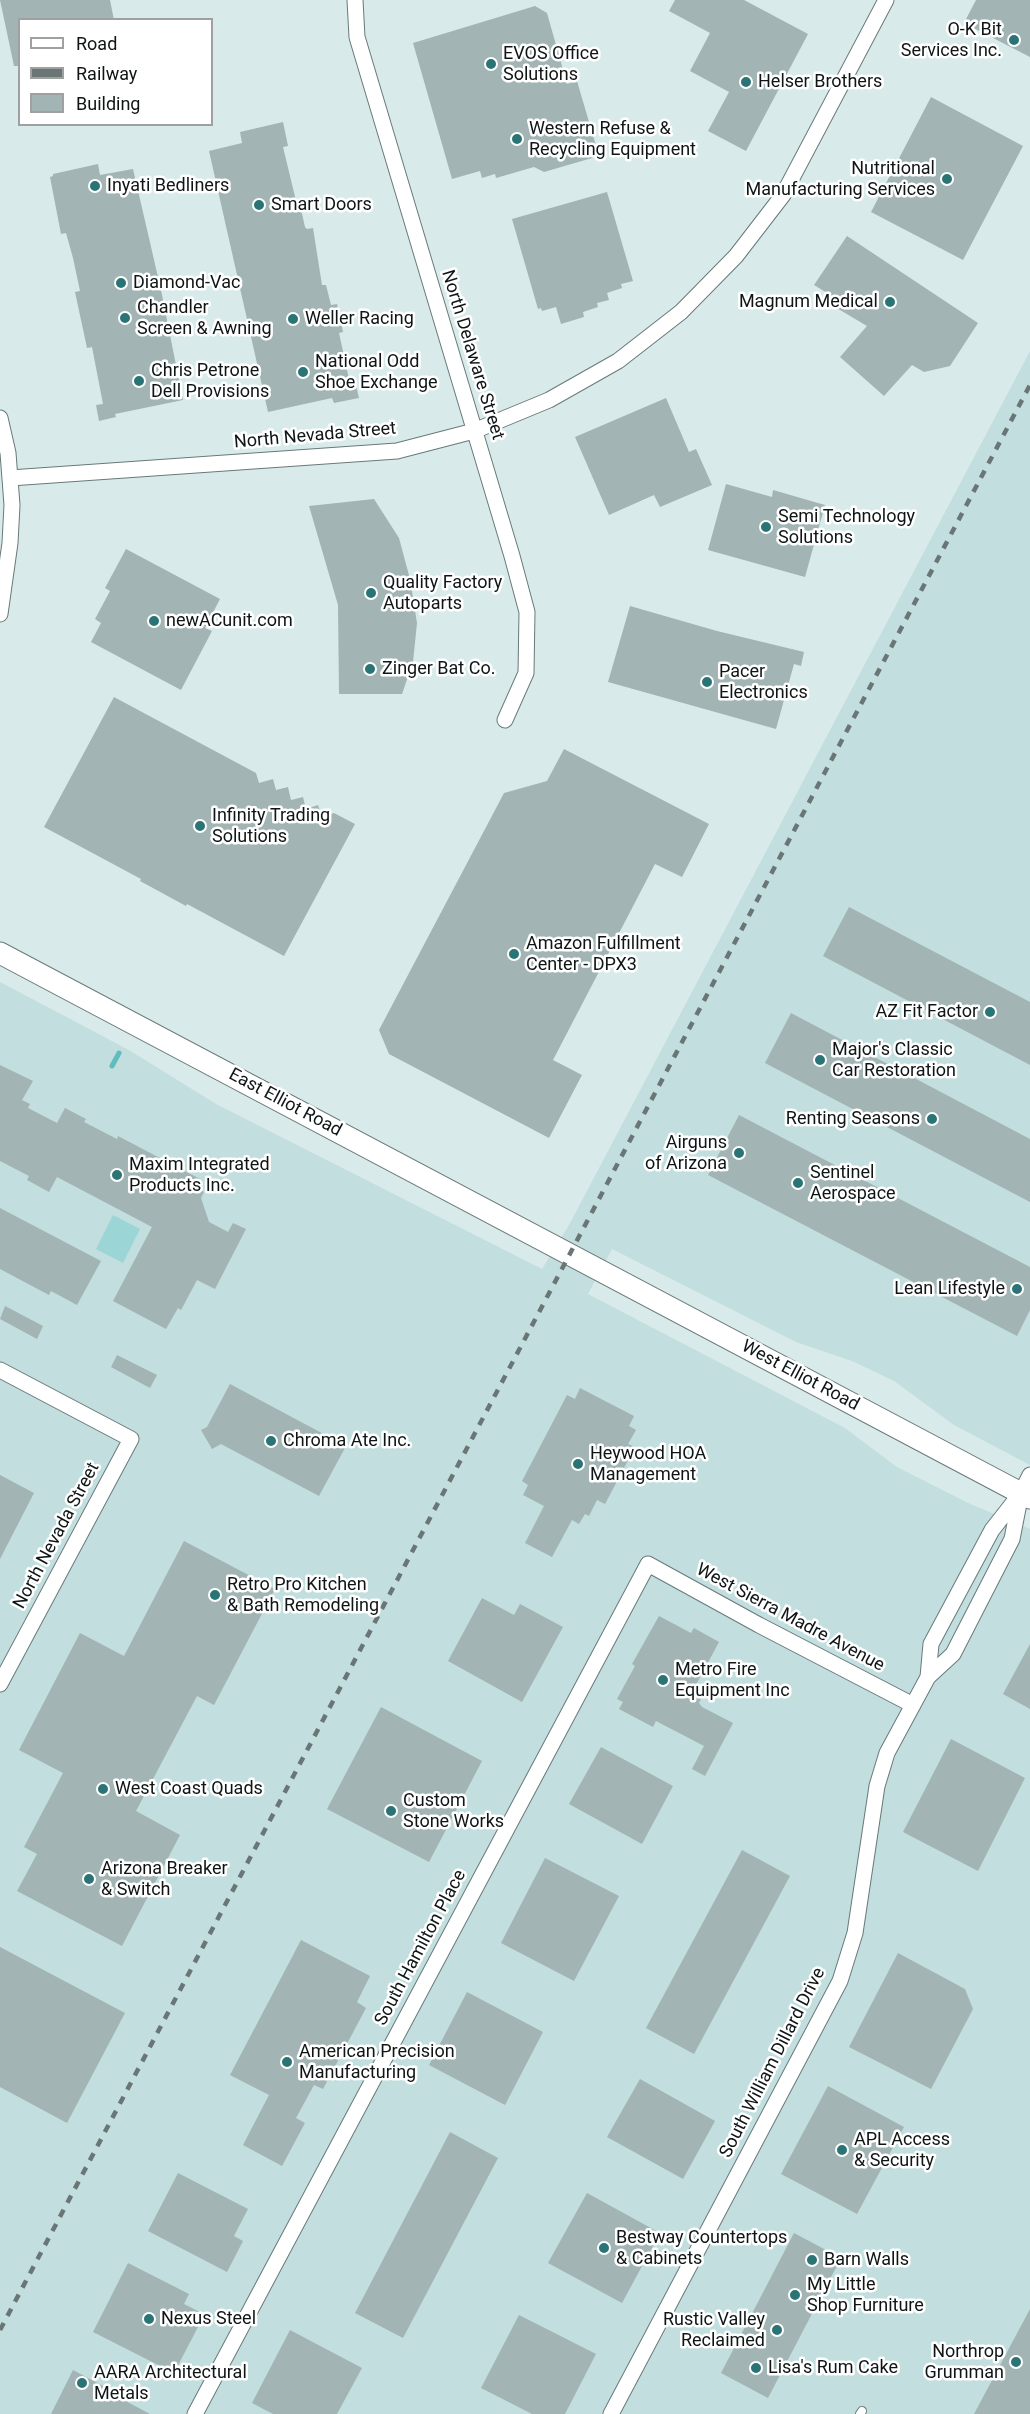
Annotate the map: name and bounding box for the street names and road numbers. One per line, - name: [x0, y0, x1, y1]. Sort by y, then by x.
- street label: North Delaware Street: [436, 268, 508, 442]
- street label: North Nevada Street: [233, 418, 397, 454]
- street label: East Elliot Road: [225, 1064, 345, 1142]
- street label: West Elliot Road: [737, 1336, 863, 1416]
- street label: North Nevada Street: [9, 1459, 105, 1613]
- street label: West Sierra Madre Avenue: [692, 1559, 888, 1677]
- street label: South Hamilton Place: [371, 1866, 471, 2030]
- street label: South William Dillard Drive: [716, 1964, 830, 2162]

